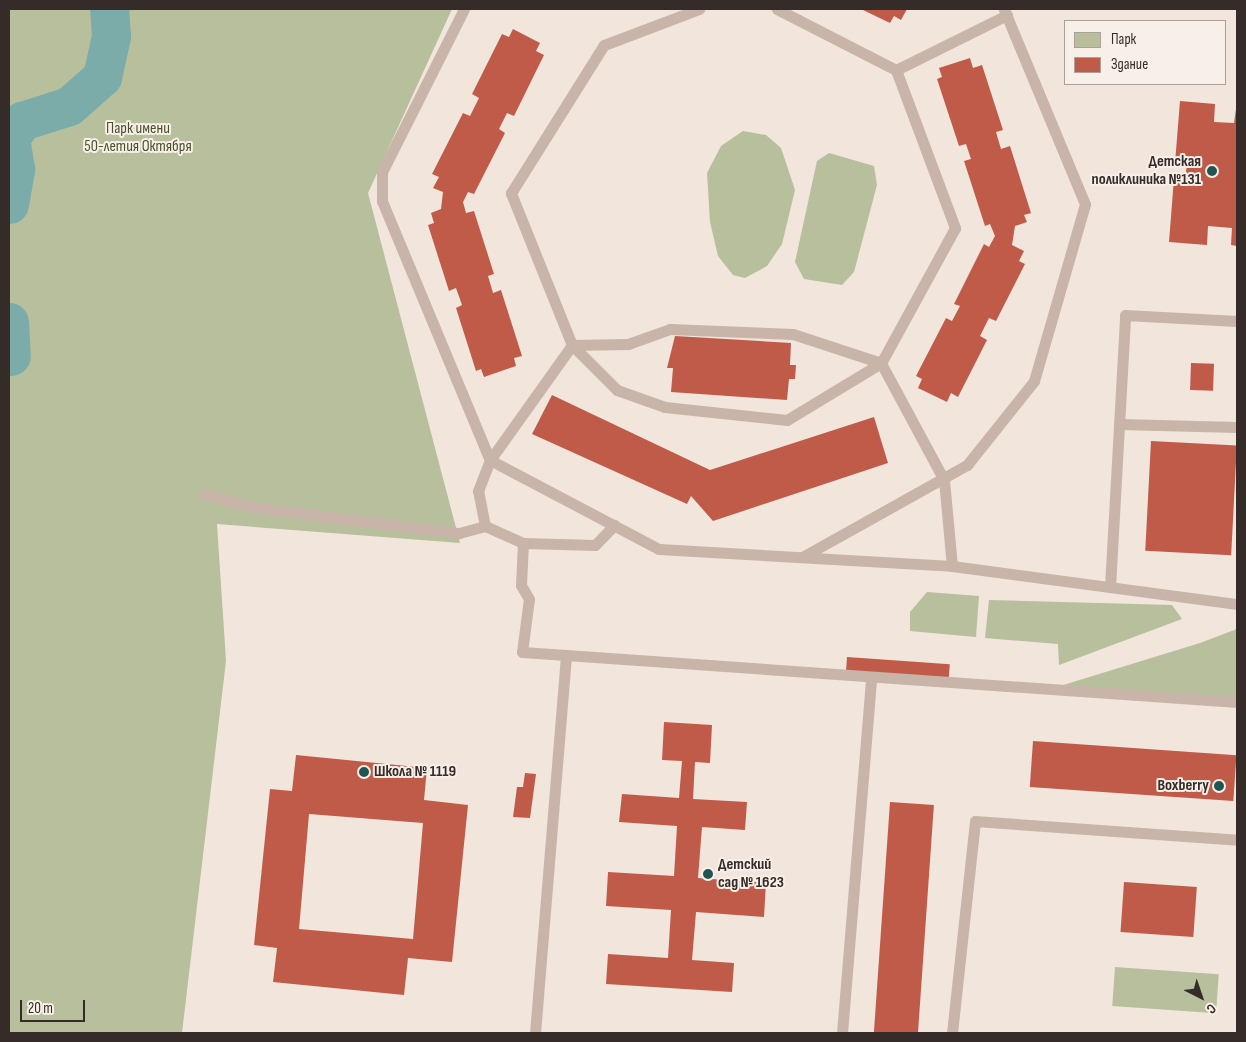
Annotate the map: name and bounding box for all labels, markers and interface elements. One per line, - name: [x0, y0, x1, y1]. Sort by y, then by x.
- legend: [1064, 20, 1226, 85]
- text: Парк: [1111, 30, 1136, 49]
- text: Здание: [1111, 55, 1148, 74]
- park label: Парк имени 50-летия Октября: [84, 119, 192, 157]
- place label: Детская поликлиника №131: [1092, 152, 1201, 190]
- marker: Детская поликлиника №131: [1205, 164, 1219, 178]
- place label: Школа № 1119: [374, 762, 456, 782]
- marker: Школа № 1119: [358, 766, 370, 778]
- place label: Boxberry: [1157, 776, 1209, 796]
- marker: Boxberry: [1213, 780, 1225, 792]
- place label: Детский сад № 1623: [718, 855, 784, 893]
- marker: Детский сад № 1623: [702, 868, 714, 880]
- north arrow: [1176, 972, 1226, 1022]
- scale bar: [22, 990, 88, 1022]
- text: 20 m: [28, 999, 53, 1018]
- text: С: [1203, 1000, 1219, 1017]

